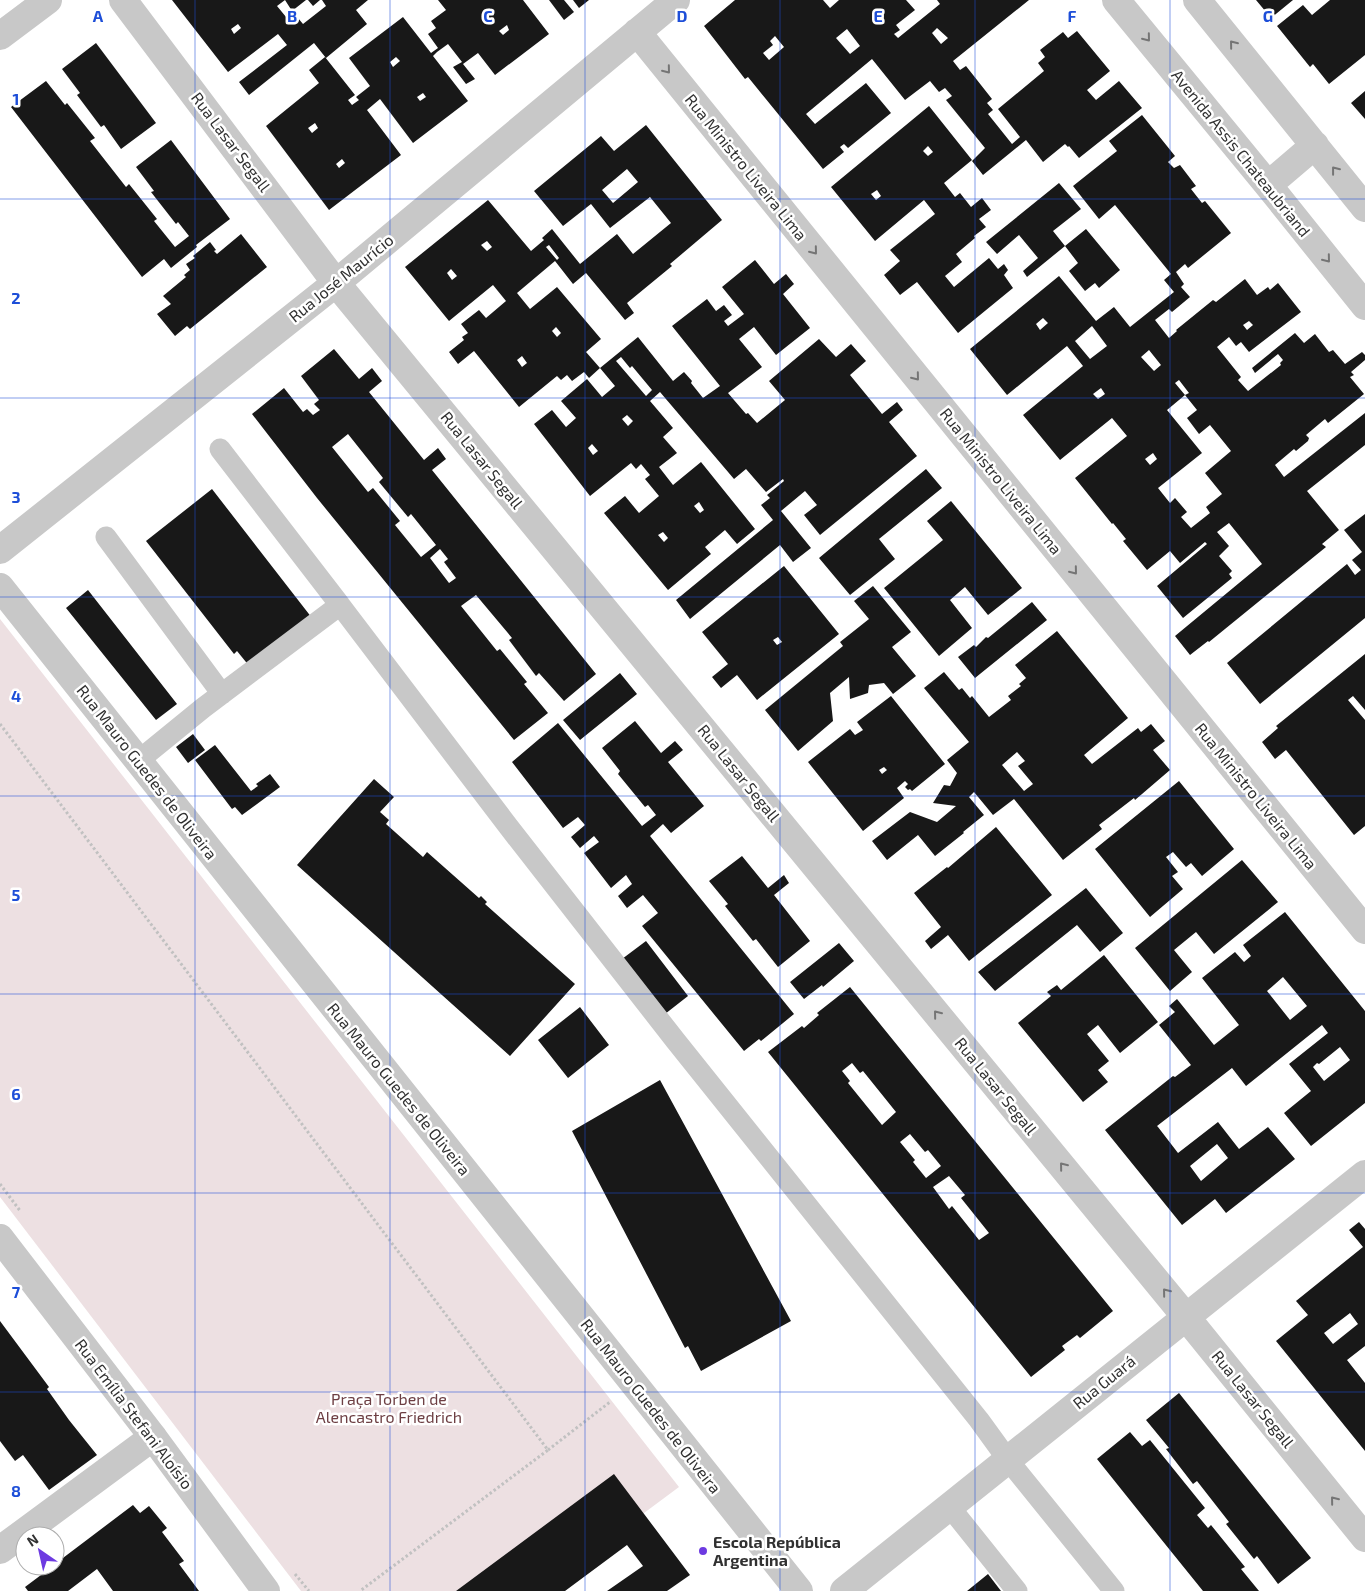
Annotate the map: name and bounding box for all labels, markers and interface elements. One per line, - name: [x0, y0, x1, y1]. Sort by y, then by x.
- text: A: [93, 6, 104, 25]
- text: B: [287, 6, 297, 25]
- text: C: [483, 6, 493, 25]
- text: D: [677, 6, 688, 25]
- text: E: [873, 6, 883, 25]
- text: F: [1068, 6, 1077, 25]
- text: G: [1263, 6, 1273, 25]
- one-way arrow: [1142, 32, 1151, 41]
- one-way arrow: [1230, 41, 1238, 50]
- one-way arrow: [662, 64, 670, 73]
- street label: Avenida Assis Chateaubriand: [1168, 65, 1315, 240]
- street label: Rua Lasar Segall: [188, 88, 275, 195]
- text: 1: [13, 89, 19, 108]
- street label: Rua Ministro Liveira Lima: [682, 90, 811, 244]
- one-way arrow: [1332, 167, 1340, 176]
- street label: Rua José Maurício: [285, 230, 397, 326]
- one-way arrow: [808, 245, 816, 254]
- one-way arrow: [1322, 253, 1330, 262]
- text: 2: [11, 288, 21, 307]
- one-way arrow: [911, 371, 919, 380]
- street label: Rua Ministro Liveira Lima: [937, 404, 1066, 558]
- street label: Rua Lasar Segall: [437, 407, 528, 512]
- text: 3: [11, 487, 21, 506]
- one-way arrow: [1068, 565, 1076, 574]
- street label: Rua Mauro Guedes de Oliveira: [73, 681, 221, 863]
- text: 4: [11, 686, 21, 705]
- street label: Rua Ministro Liveira Lima: [1192, 719, 1321, 873]
- street label: Rua Lasar Segall: [694, 720, 785, 825]
- text: 5: [12, 885, 21, 904]
- street label: Rua Mauro Guedes de Oliveira: [324, 999, 475, 1179]
- one-way arrow: [935, 1011, 943, 1020]
- street label: Rua Lasar Segall: [951, 1033, 1042, 1138]
- text: 6: [11, 1084, 21, 1103]
- one-way arrow: [1059, 1163, 1068, 1172]
- text: 7: [12, 1282, 21, 1301]
- one-way arrow: [1163, 1289, 1171, 1298]
- street label: Rua Mauro Guedes de Oliveira: [577, 1315, 725, 1497]
- street label: Rua Emília Stefani Aloísio: [72, 1335, 197, 1493]
- street label: Rua Lasar Segall: [1208, 1346, 1299, 1451]
- street label: Rua Guará: [1069, 1351, 1139, 1412]
- park label: Praça Torben de Alencastro Friedrich: [316, 1389, 462, 1426]
- text: 8: [11, 1481, 21, 1500]
- one-way arrow: [1332, 1497, 1340, 1506]
- north arrow: [15, 1526, 65, 1576]
- text: N: [24, 1530, 41, 1550]
- place label: Escola República Argentina: [713, 1532, 841, 1569]
- marker: Escola República Argentina: [697, 1545, 709, 1557]

